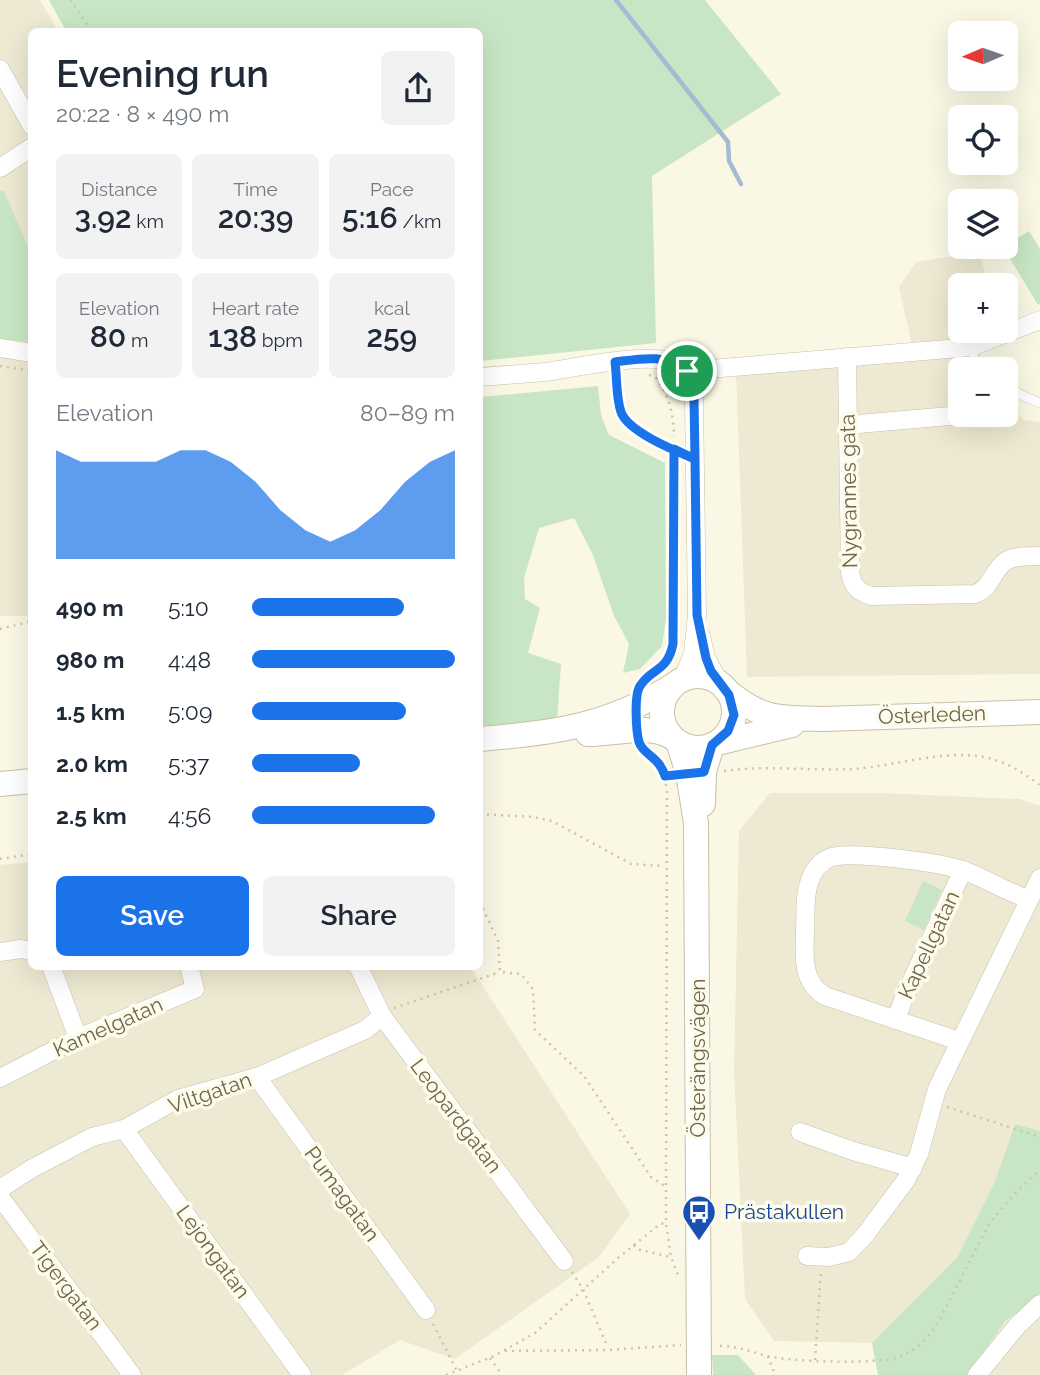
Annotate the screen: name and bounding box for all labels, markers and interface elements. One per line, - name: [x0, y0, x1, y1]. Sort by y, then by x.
- north arrow: [948, 21, 1018, 91]
- map controls: [948, 21, 1018, 427]
- text: Evening run: [56, 51, 269, 96]
- button: share: [381, 51, 455, 125]
- text: 20:22 · 8 × 490 m: [56, 100, 229, 127]
- button: locate: [948, 105, 1018, 175]
- text: Distance: [81, 178, 157, 200]
- text: Time: [233, 178, 278, 200]
- text: Pace: [370, 178, 414, 200]
- button: layers: [948, 189, 1018, 259]
- text: 3.92: [74, 200, 131, 235]
- text: 20:39: [218, 200, 293, 235]
- text: 5:16: [342, 200, 398, 235]
- text: km: [131, 210, 164, 232]
- text: /km: [398, 210, 442, 232]
- button: +: [948, 273, 1018, 343]
- text: Elevation: [79, 297, 160, 319]
- text: Heart rate: [212, 297, 299, 319]
- text: kcal: [374, 297, 410, 319]
- text: 80: [90, 319, 126, 354]
- text: 138: [208, 319, 257, 354]
- text: 259: [366, 319, 417, 354]
- text: m: [126, 329, 149, 351]
- text: bpm: [257, 329, 303, 351]
- pin: [657, 341, 717, 401]
- icon: arrive: [668, 352, 706, 390]
- button: −: [948, 357, 1018, 427]
- text: Elevation: [56, 399, 154, 426]
- text: 80–89 m: [360, 399, 455, 426]
- street label: Nygrannes gata: [835, 414, 862, 568]
- text: 490 m: [56, 594, 124, 621]
- text: 5:10: [168, 594, 209, 621]
- text: 980 m: [56, 646, 125, 673]
- text: 4:48: [168, 646, 211, 673]
- text: 1.5 km: [56, 698, 125, 725]
- text: 5:09: [168, 698, 212, 725]
- street label: Österleden: [878, 700, 986, 729]
- text: 2.0 km: [56, 750, 128, 777]
- text: 5:37: [168, 750, 209, 777]
- text: 2.5 km: [56, 802, 127, 829]
- text: 4:56: [168, 802, 211, 829]
- button: Save: [56, 876, 249, 956]
- button: Share: [263, 876, 455, 956]
- street label: Kapellgatan: [893, 887, 965, 1003]
- street label: Österängsvägen: [685, 979, 710, 1137]
- street label: Kamelgatan: [49, 991, 166, 1062]
- street label: Leopardgatan: [405, 1054, 507, 1178]
- street label: Viltgatan: [165, 1067, 255, 1118]
- street label: Pumagatan: [300, 1141, 385, 1246]
- bus stop icon: Prästakullen: [680, 1193, 718, 1242]
- place label: Prästakullen: [724, 1199, 844, 1224]
- street label: Lejongatan: [171, 1200, 256, 1303]
- street label: Tigergatan: [25, 1236, 108, 1335]

